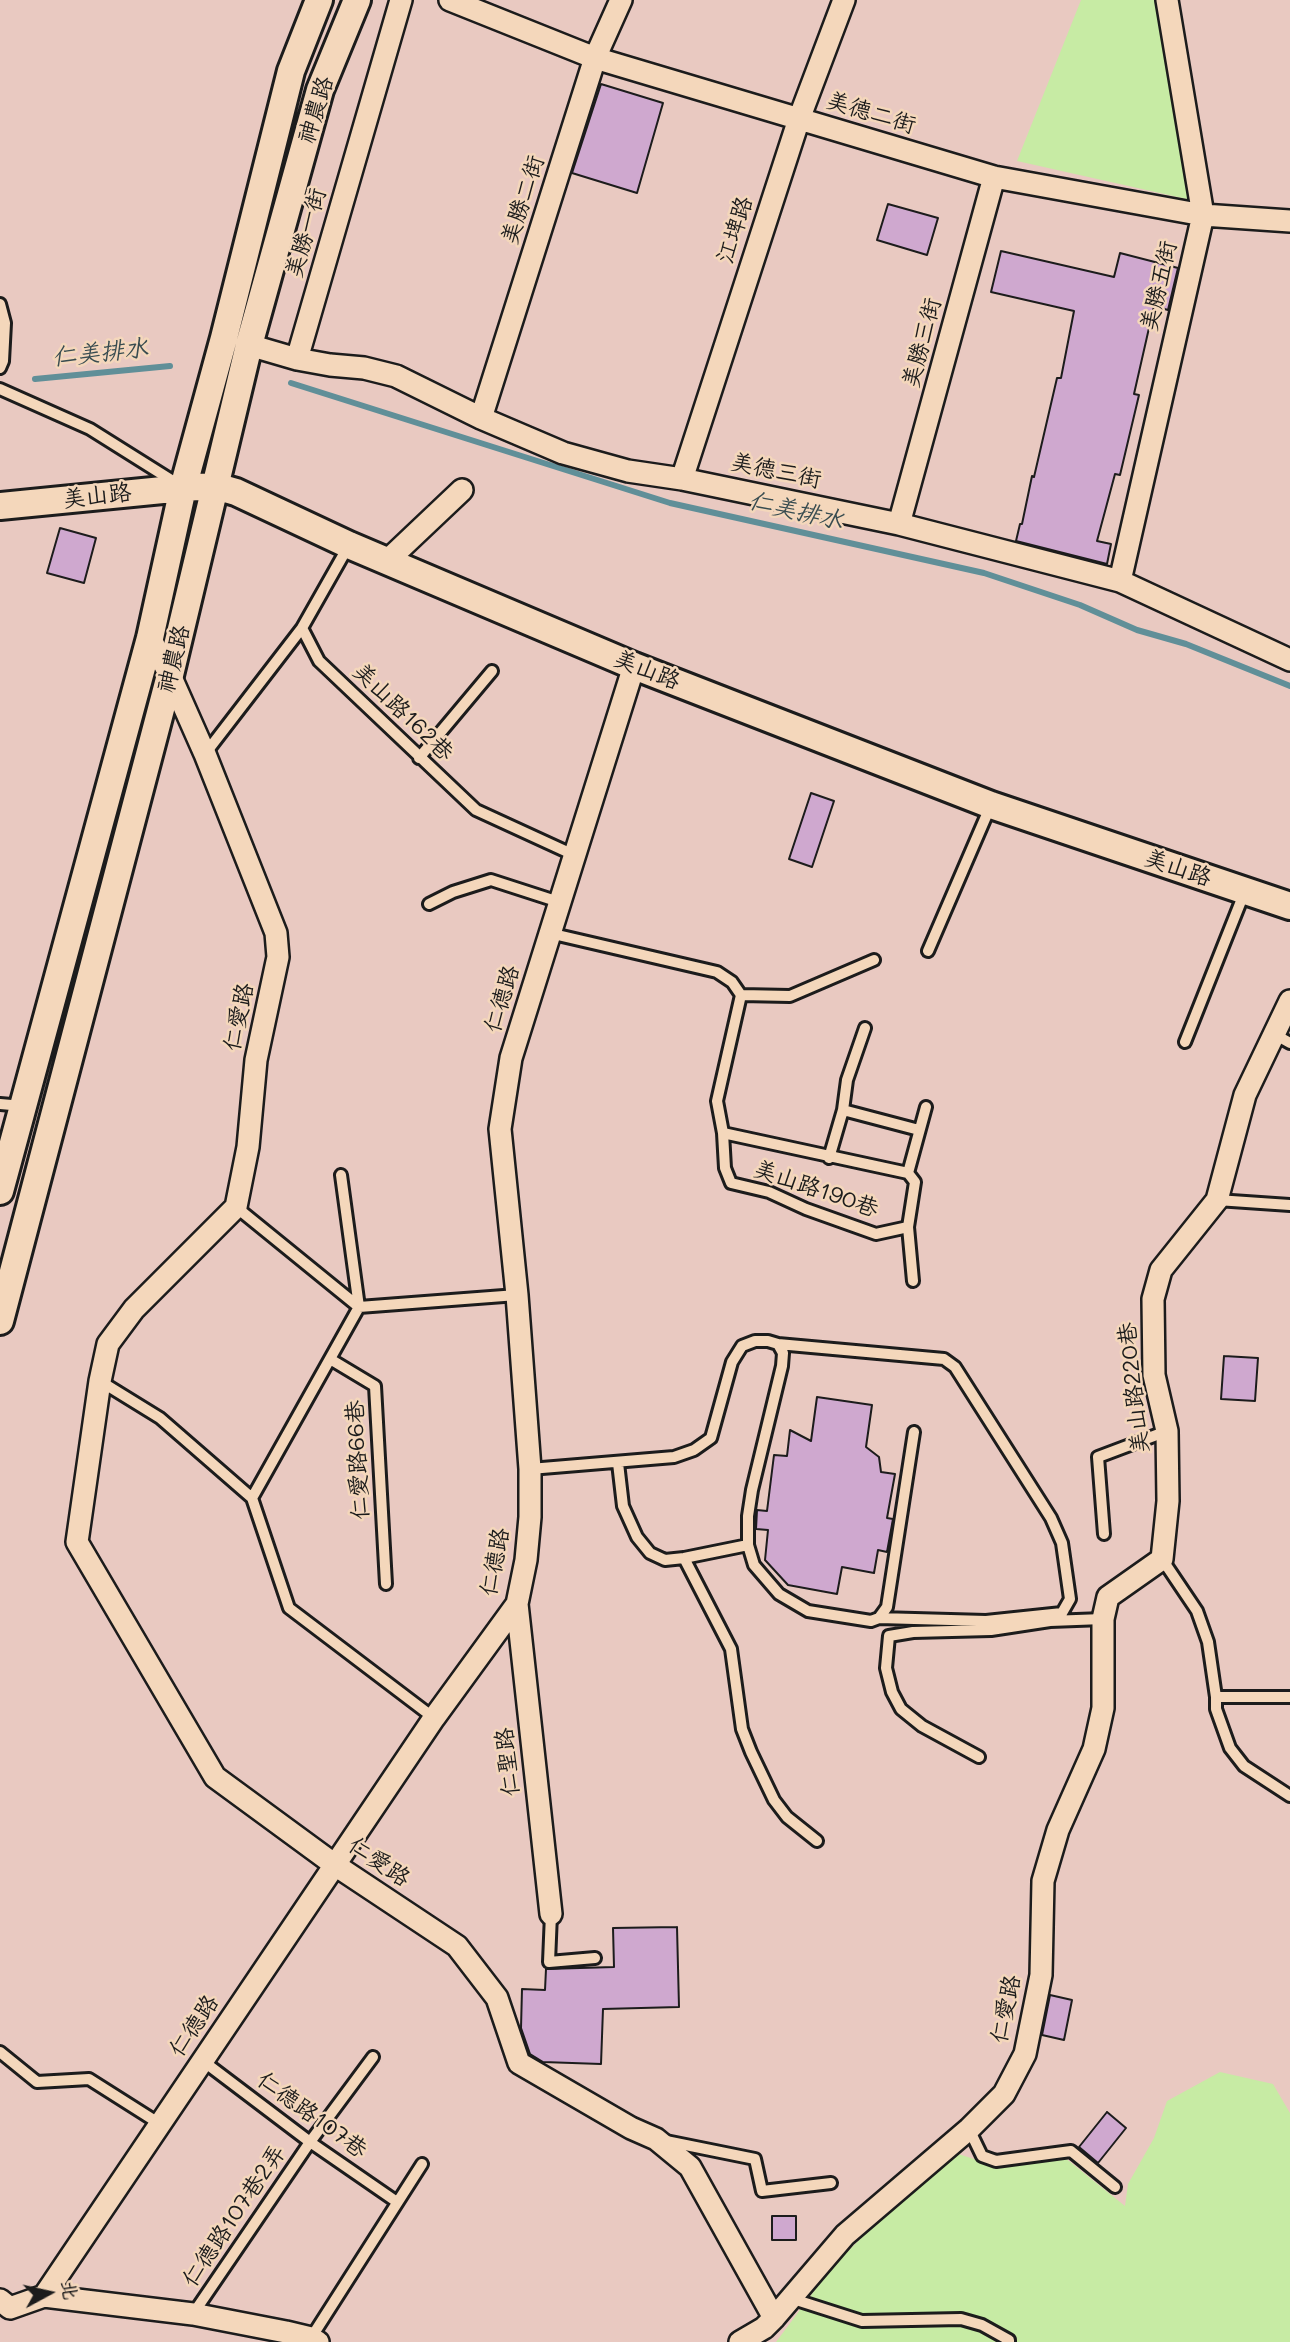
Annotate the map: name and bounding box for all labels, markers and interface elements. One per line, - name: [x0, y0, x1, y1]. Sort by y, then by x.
- street label: 神農路: [293, 73, 339, 147]
- street label: 美德二街: [823, 86, 919, 140]
- street label: 美勝二街: [496, 152, 550, 248]
- street label: 美勝一街: [280, 185, 332, 281]
- street label: 江埤路: [711, 193, 759, 267]
- street label: 美勝五街: [1135, 238, 1183, 334]
- street label: 美勝三街: [897, 295, 947, 391]
- water label: 仁美排水: [51, 334, 149, 372]
- street label: 美德三街: [728, 448, 824, 494]
- street label: 美山路: [61, 479, 133, 513]
- water label: 仁美排水: [746, 486, 846, 536]
- street label: 神農路: [152, 622, 196, 696]
- street label: 美山路: [610, 644, 684, 696]
- street label: 美山路162巷: [347, 657, 459, 767]
- street label: 美山路: [1141, 844, 1215, 892]
- street label: 仁德路: [479, 962, 525, 1036]
- street label: 仁愛路: [218, 980, 260, 1054]
- street label: 美山路190巷: [750, 1155, 882, 1223]
- street label: 美山路220巷: [1113, 1321, 1155, 1455]
- street label: 仁愛路66巷: [341, 1399, 375, 1521]
- street label: 仁德路: [475, 1526, 515, 1598]
- street label: 仁聖路: [491, 1726, 525, 1798]
- street label: 仁愛路: [343, 1831, 415, 1893]
- street label: 仁愛路: [985, 1972, 1027, 2046]
- street label: 仁德路: [163, 1990, 225, 2062]
- street label: 仁德路107巷: [252, 2066, 372, 2164]
- street label: 仁德路107巷2弄: [176, 2140, 292, 2292]
- north arrow: [14, 2258, 84, 2328]
- text: 北: [57, 2279, 84, 2301]

